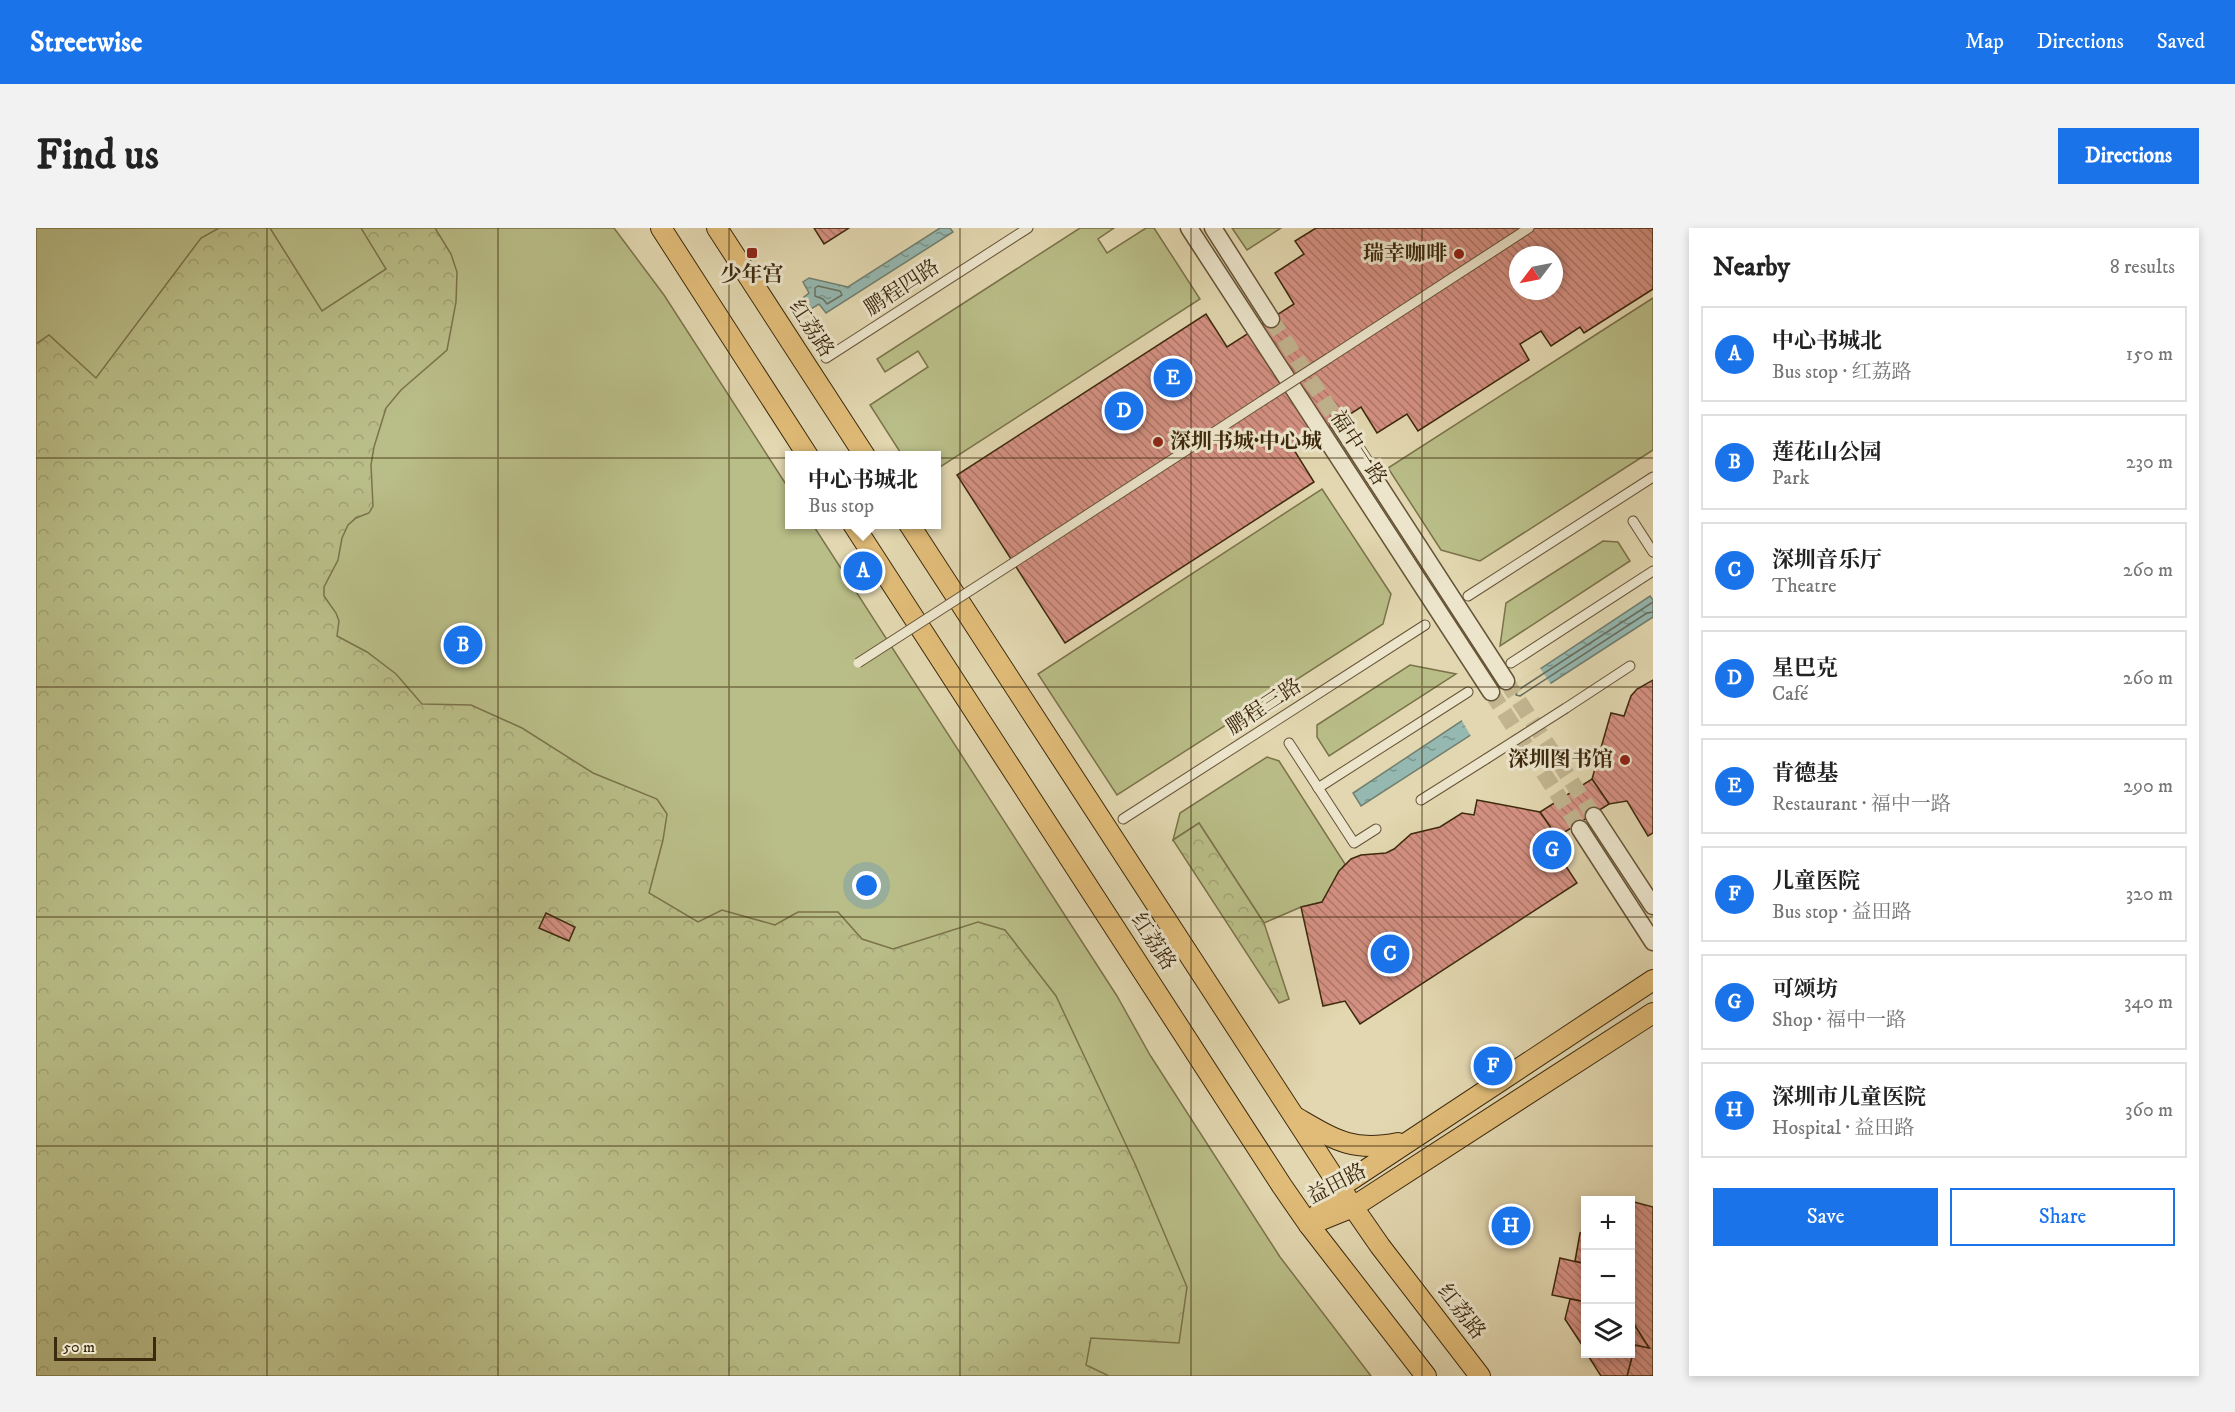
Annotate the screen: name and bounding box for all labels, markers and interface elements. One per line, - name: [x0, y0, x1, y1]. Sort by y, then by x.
- text: Streetwise: [30, 25, 142, 60]
- text: Map: [1965, 29, 2004, 55]
- text: Directions: [2037, 29, 2124, 55]
- text: Saved: [2157, 29, 2205, 55]
- button: Directions: [2058, 128, 2199, 184]
- text: Find us: [36, 130, 159, 182]
- place label: 瑞幸咖啡: [1363, 241, 1447, 267]
- marker: 少年宫: [745, 246, 759, 260]
- north arrow: [1509, 246, 1563, 300]
- marker: 瑞幸咖啡: [1452, 247, 1466, 261]
- text: Nearby: [1713, 251, 1790, 284]
- street label: 鹏程四路: [860, 254, 944, 322]
- text: 8 results: [2110, 255, 2175, 280]
- place label: 少年宫: [721, 262, 784, 288]
- street label: 红荔路: [783, 296, 839, 362]
- text: 中心书城北: [1772, 328, 1882, 355]
- text: A: [1728, 342, 1741, 367]
- text: 150 m: [2126, 342, 2173, 367]
- pin: E: [1154, 356, 1192, 400]
- text: Bus stop · 红荔路: [1772, 360, 1912, 385]
- pin: D: [1104, 388, 1144, 434]
- street label: 福中一路: [1324, 406, 1392, 490]
- place label: 深圳书城·中心城: [1170, 429, 1322, 455]
- marker: 深圳书城·中心城: [1151, 435, 1165, 449]
- text: 莲花山公园: [1772, 439, 1882, 466]
- text: B: [1728, 450, 1741, 475]
- text: 230 m: [2126, 450, 2173, 475]
- popup: [785, 451, 941, 529]
- text: Park: [1772, 466, 1809, 491]
- text: 中心书城北: [808, 467, 918, 494]
- text: Bus stop: [808, 494, 874, 519]
- text: 深圳音乐厅: [1772, 547, 1882, 574]
- pin: A: [844, 548, 882, 594]
- text: C: [1728, 558, 1741, 583]
- text: 260 m: [2123, 558, 2173, 583]
- text: Theatre: [1772, 574, 1836, 599]
- pin: B: [444, 622, 482, 668]
- text: 星巴克: [1772, 655, 1838, 682]
- text: D: [1727, 666, 1742, 691]
- text: 260 m: [2123, 666, 2173, 691]
- street label: 鹏程三路: [1222, 673, 1306, 741]
- text: Café: [1772, 682, 1808, 707]
- place label: 深圳图书馆: [1508, 747, 1613, 773]
- marker: 深圳图书馆: [1618, 753, 1632, 767]
- text: 肯德基: [1772, 760, 1838, 787]
- text: E: [1727, 774, 1742, 799]
- text: 290 m: [2123, 774, 2173, 799]
- text: Restaurant · 福中一路: [1772, 792, 1951, 817]
- pin: G: [1532, 828, 1572, 872]
- text: 儿童医院: [1772, 868, 1860, 895]
- your location: [852, 871, 881, 900]
- text: F: [1728, 882, 1741, 907]
- text: 320 m: [2126, 882, 2173, 907]
- text: Bus stop · 益田路: [1772, 900, 1912, 925]
- street label: 红荔路: [1125, 909, 1181, 975]
- pin: C: [1370, 932, 1410, 976]
- text: 可颂坊: [1772, 976, 1838, 1003]
- text: G: [1728, 990, 1741, 1015]
- text: 340 m: [2124, 990, 2173, 1015]
- text: Shop · 福中一路: [1772, 1008, 1906, 1033]
- pin: F: [1474, 1044, 1512, 1088]
- text: 深圳市儿童医院: [1772, 1084, 1926, 1111]
- text: H: [1726, 1098, 1743, 1123]
- text: 360 m: [2125, 1098, 2173, 1123]
- text: Hospital · 益田路: [1772, 1116, 1914, 1141]
- street label: 益田路: [1303, 1158, 1371, 1210]
- button: Save: [1713, 1188, 1938, 1246]
- button: Share: [1950, 1188, 2175, 1246]
- map controls: [1581, 1196, 1635, 1358]
- button: +: [1581, 1196, 1635, 1250]
- pin: H: [1492, 1204, 1530, 1248]
- button: −: [1581, 1250, 1635, 1304]
- street label: 红荔路: [1431, 1279, 1491, 1345]
- button: layers: [1581, 1304, 1635, 1358]
- scale bar: [54, 1334, 156, 1362]
- text: 50 m: [63, 1337, 95, 1357]

